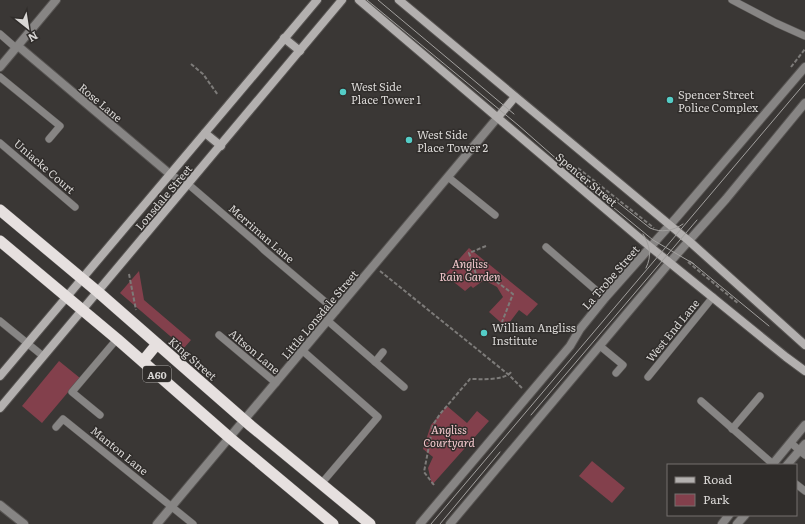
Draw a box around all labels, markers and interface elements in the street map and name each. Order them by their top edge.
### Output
north arrow [8,8,48,48]
text: N [26,28,41,47]
place label: West Side Place Tower 1 [351,78,421,107]
street label: Rose Lane [76,79,126,125]
place label: Spencer Street Police Complex [678,86,759,115]
marker: West Side Place Tower 1 [338,87,348,97]
marker: Spencer Street Police Complex [665,95,675,105]
place label: West Side Place Tower 2 [417,126,488,155]
street label: Uniacke Court [11,135,79,197]
marker: West Side Place Tower 2 [404,135,414,145]
street label: Spencer Street [553,148,622,210]
street label: Lonsdale Street [131,160,196,233]
street label: Merriman Lane [226,200,298,266]
street label: La Trobe Street [578,241,643,313]
park label: Angliss Rain Garden [439,255,501,284]
street label: Little Lonsdale Street [277,266,361,362]
street label: West End Lane [642,295,703,365]
place label: William Angliss Institute [492,319,576,348]
street label: Altson Lane [226,325,284,377]
marker: William Angliss Institute [479,328,489,338]
street label: King Street [165,333,221,384]
road number: A60 [143,366,171,382]
park label: Angliss Courtyard [423,421,475,450]
street label: Manton Lane [88,422,152,478]
legend [667,464,797,516]
text: Road [703,470,733,488]
text: Park [703,490,730,508]

